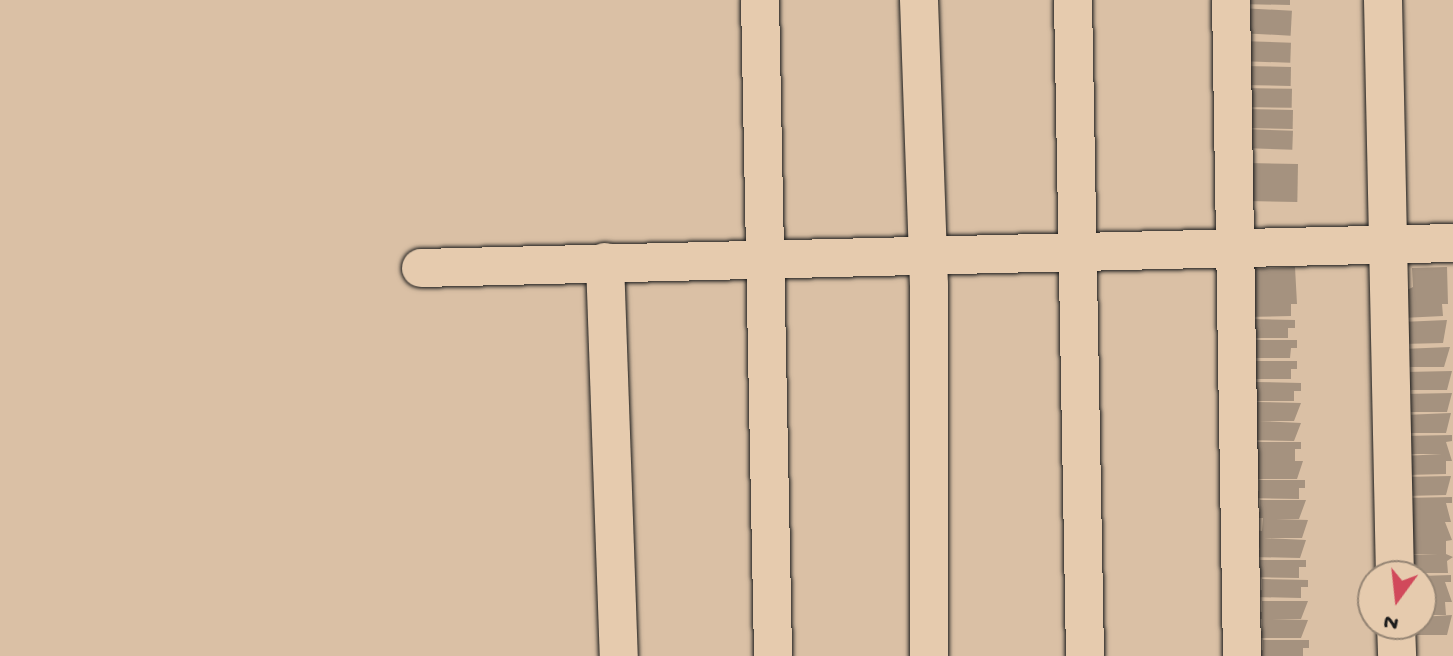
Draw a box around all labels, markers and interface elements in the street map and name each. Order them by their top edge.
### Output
north arrow [1357,560,1437,640]
text: N [1381,607,1402,636]

